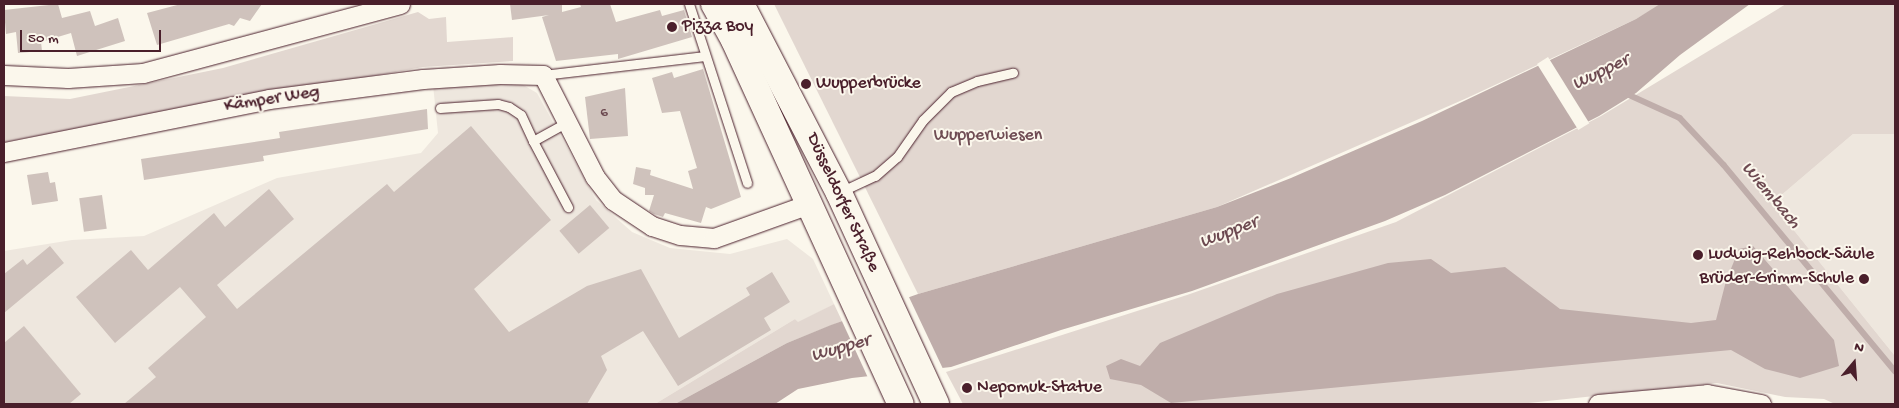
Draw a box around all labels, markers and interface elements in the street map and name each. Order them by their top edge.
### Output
place label: Pizza Boy [682,16,753,38]
scale bar [22,20,164,52]
marker: Pizza Boy [666,21,678,33]
text: 50 m [28,30,59,48]
water label: Wupper [1569,50,1633,96]
place label: Wupperbrücke [816,73,921,95]
marker: Wupperbrücke [800,78,812,90]
street label: Kämper Weg [223,82,321,118]
house number: 6 [600,105,608,123]
park label: Wupperwiesen [934,125,1042,147]
street label: Düsseldorfer Straße [800,130,884,276]
water label: Wiembach [1735,158,1805,234]
water label: Wupper [1197,212,1261,254]
place label: Ludwig-Rehbock-Säule [1708,244,1874,266]
marker: Ludwig-Rehbock-Säule [1692,249,1704,261]
place label: Brüder-Grimm-Schule [1699,268,1854,290]
marker: Brüder-Grimm-Schule [1858,273,1870,285]
water label: Wupper [809,330,873,368]
north arrow [1829,338,1879,388]
text: N [1852,339,1866,358]
place label: Nepomuk-Statue [977,377,1102,399]
marker: Nepomuk-Statue [961,382,973,394]

